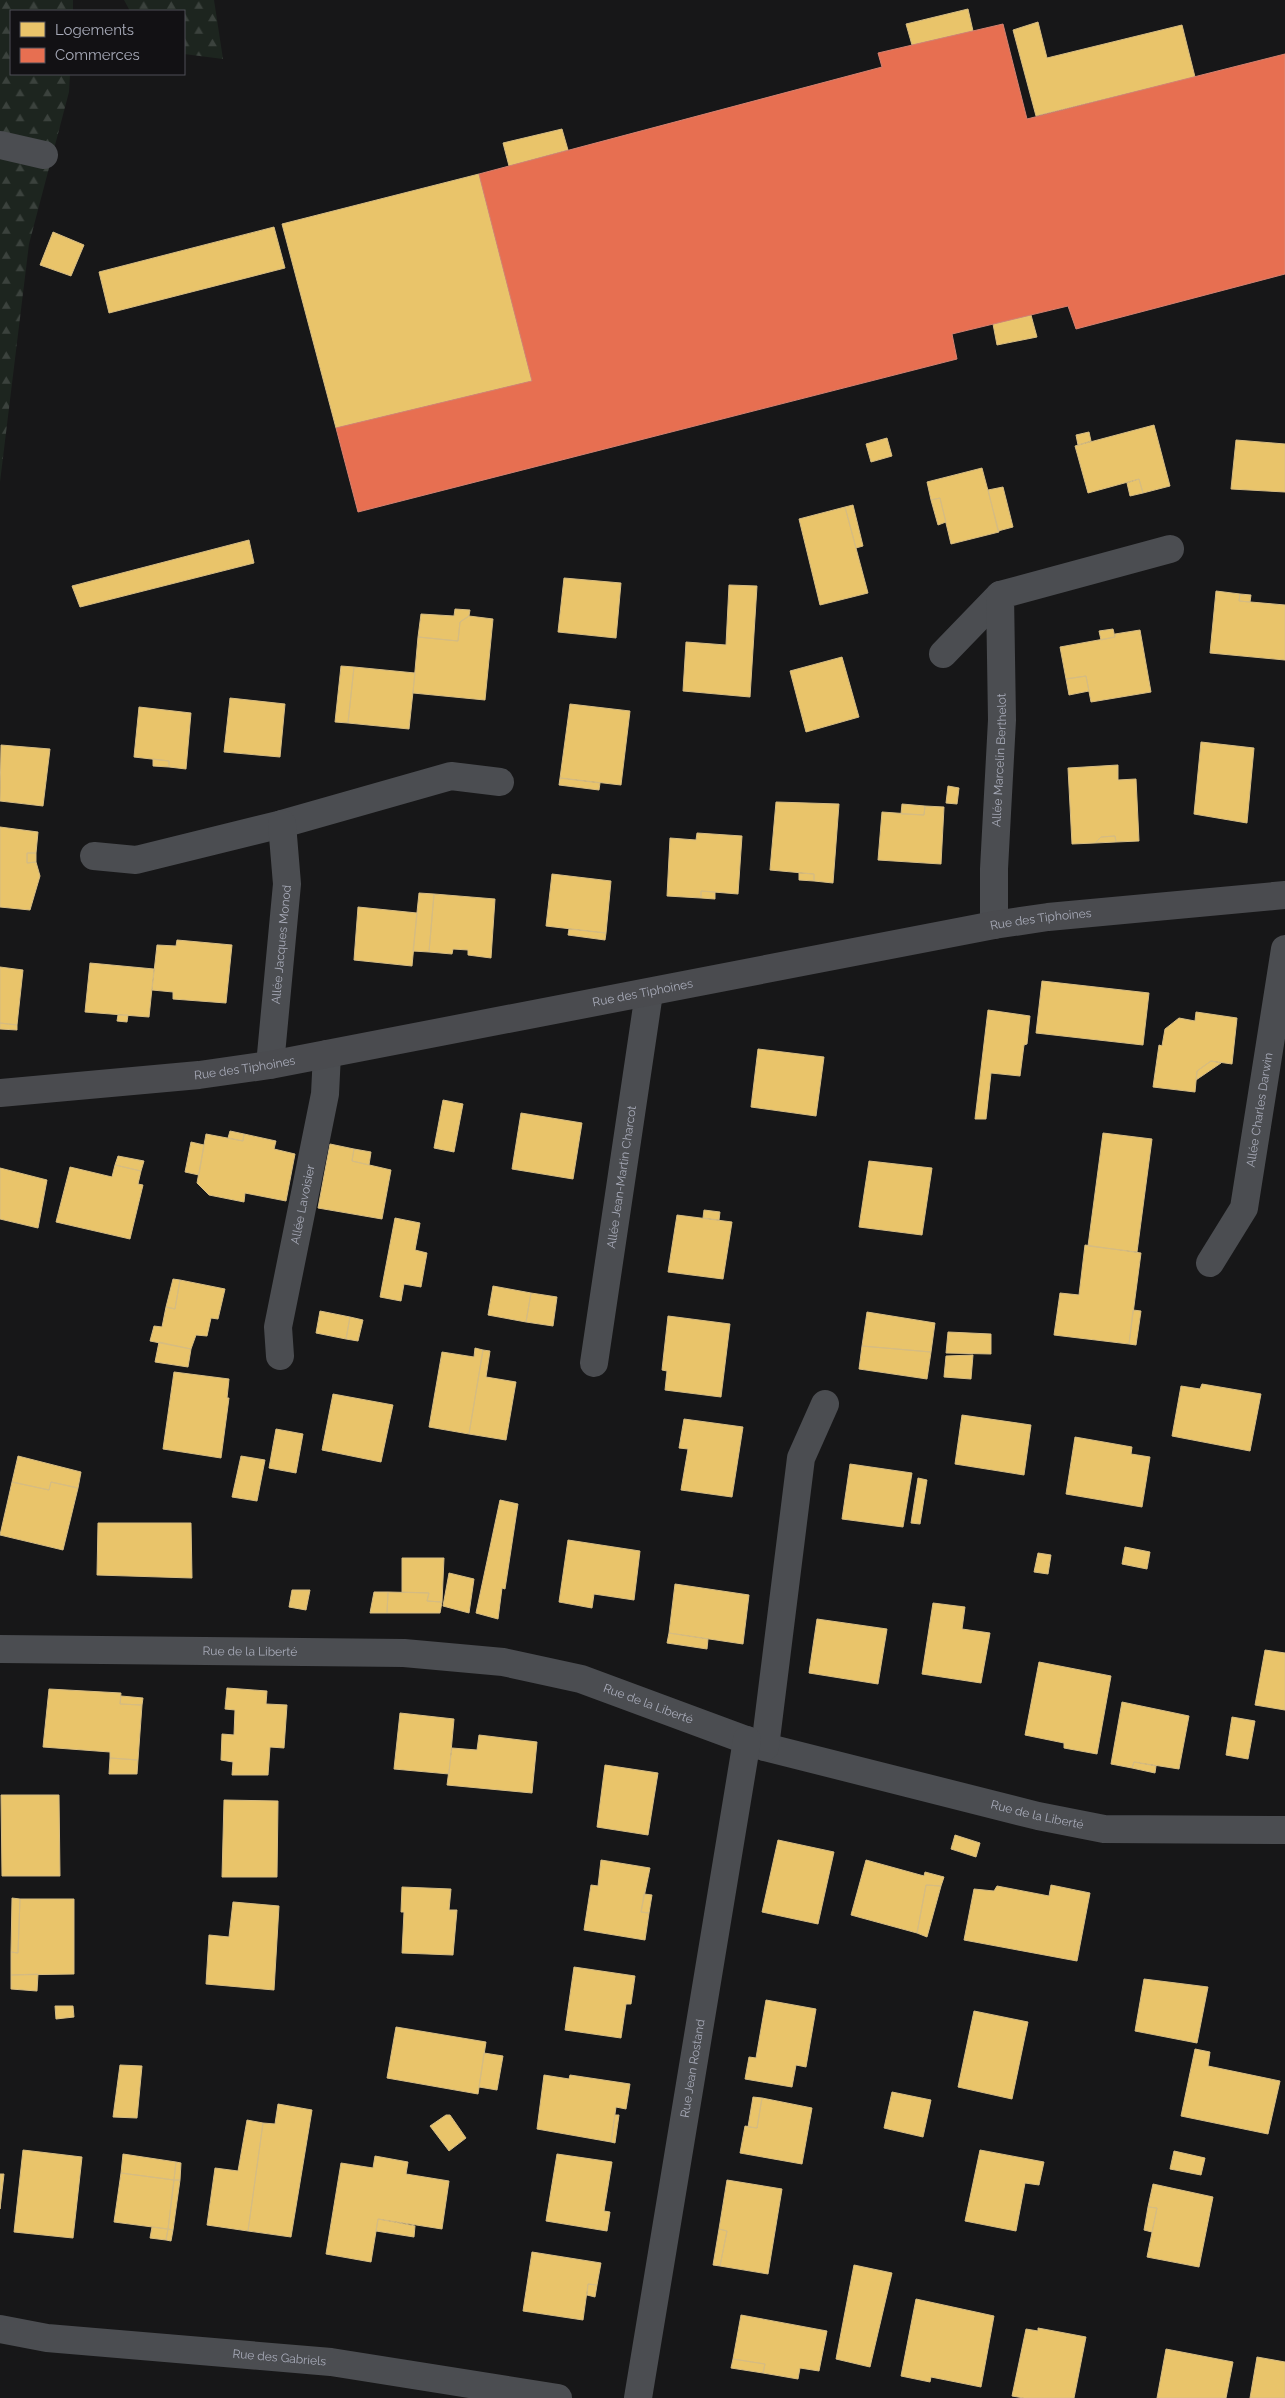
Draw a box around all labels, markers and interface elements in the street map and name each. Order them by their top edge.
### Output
legend [10,10,185,75]
text: Logements [55,21,134,39]
text: Commerces [55,46,140,64]
street label: Allée Marcelin Berthelot [989,693,1009,827]
street label: Allée Jacques Monod [269,884,294,1005]
street label: Rue des Tiphoines [989,906,1092,933]
street label: Rue des Tiphoines [591,976,694,1010]
street label: Allée Charles Darwin [1244,1052,1275,1168]
street label: Rue des Tiphoines [194,1053,297,1082]
street label: Allée Jean-Martin Charcot [604,1105,639,1249]
street label: Allée Lavoisier [288,1163,318,1246]
street label: Rue de la Liberté [203,1644,297,1659]
street label: Rue de la Liberté [601,1681,695,1727]
street label: Rue de la Liberté [989,1797,1085,1832]
street label: Rue Jean Rostand [678,2018,708,2119]
street label: Rue des Gabriels [232,2347,327,2369]

